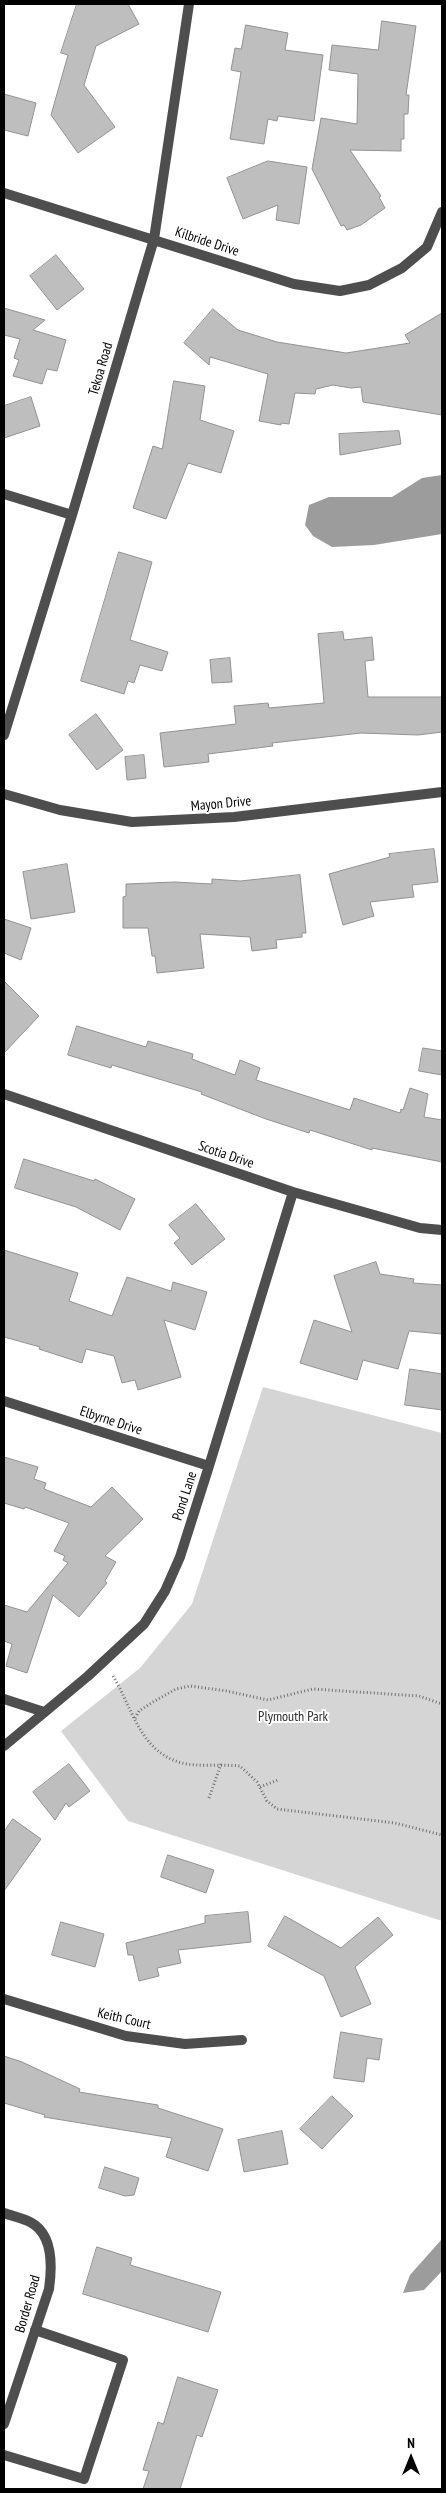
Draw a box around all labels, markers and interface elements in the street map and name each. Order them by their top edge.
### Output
street label: Kilbride Drive [173,224,241,260]
street label: Tekoa Road [85,341,117,397]
street label: Mayon Drive [190,793,252,815]
street label: Scotia Drive [196,1138,256,1172]
street label: Elbyrne Drive [78,1403,144,1439]
street label: Pond Lane [169,1469,201,1523]
park label: Plymouth Park [258,1709,328,1725]
street label: Keith Court [96,2005,152,2033]
street label: Border Road [12,2273,44,2335]
north arrow [386,2433,436,2483]
text: N [407,2434,415,2452]

